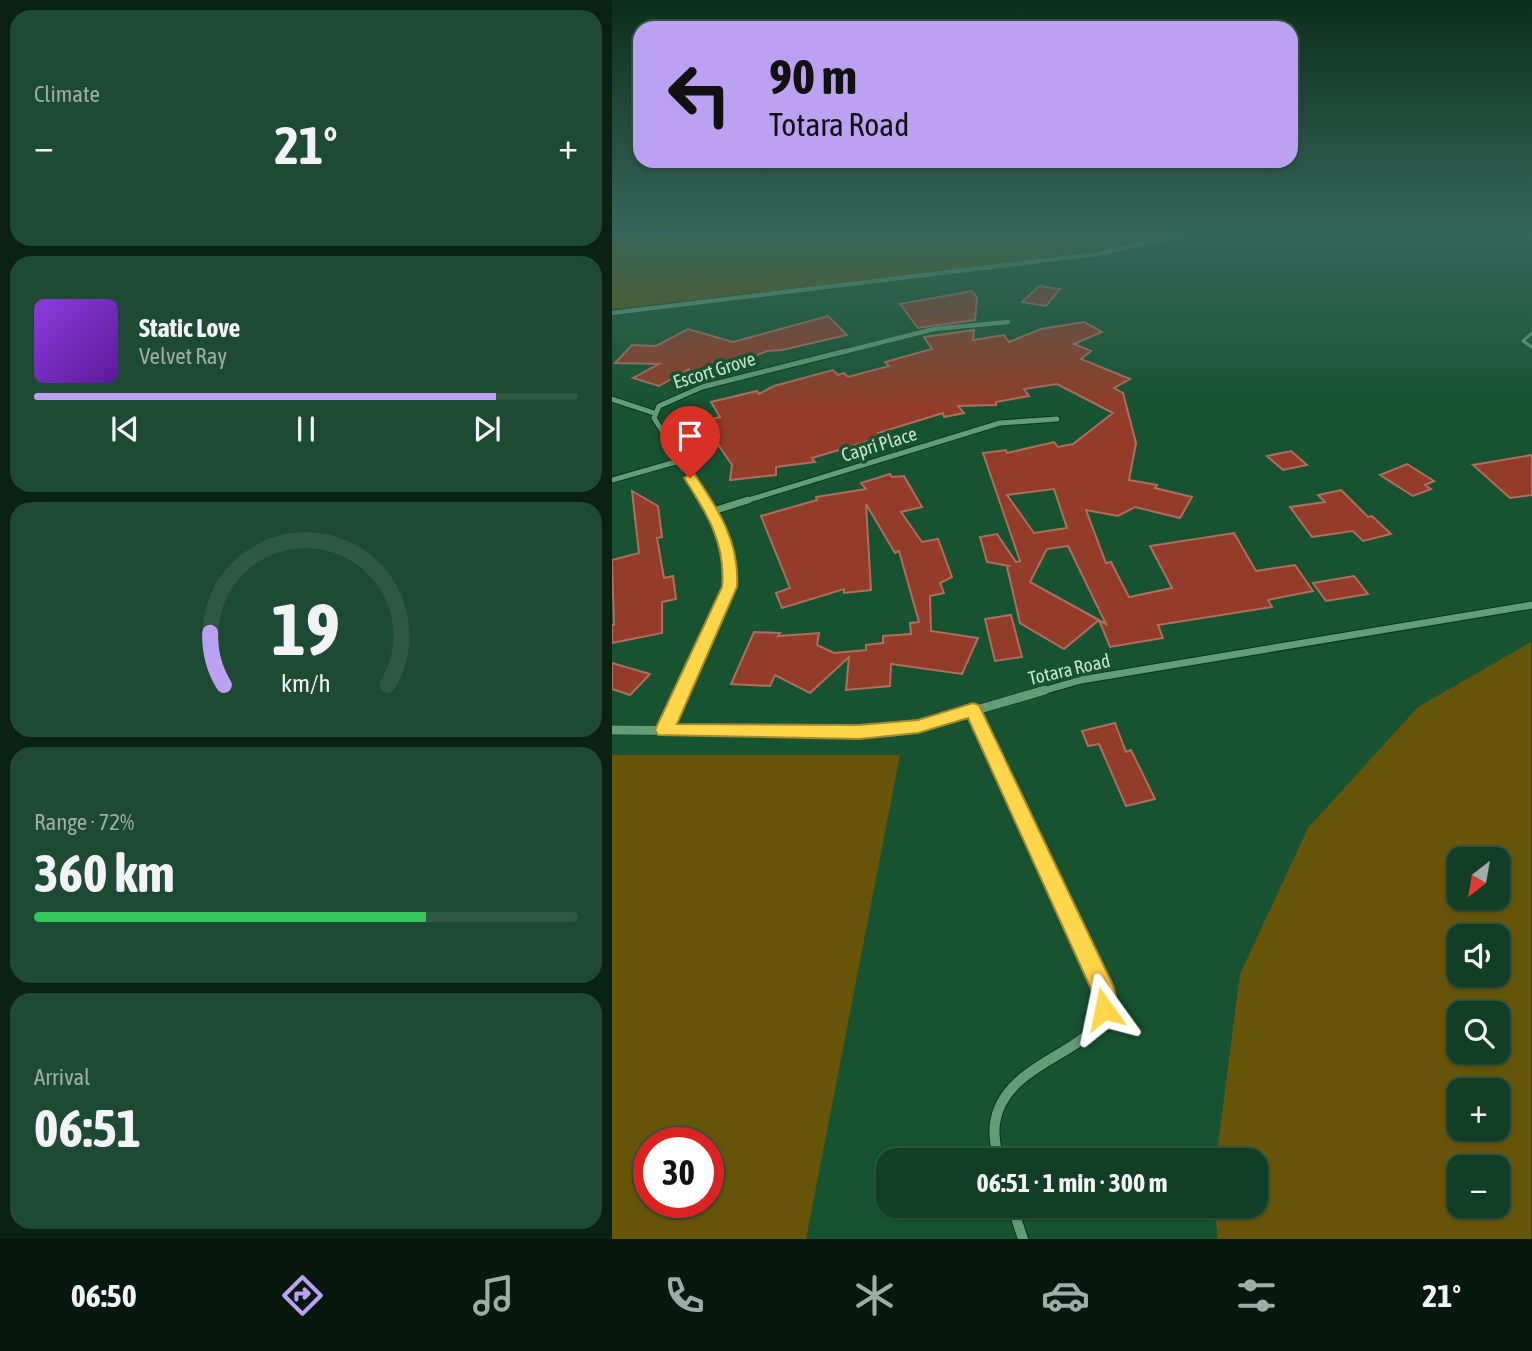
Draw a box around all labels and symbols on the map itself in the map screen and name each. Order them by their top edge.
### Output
street label: Escort Grove [670,347,758,393]
pin [660,406,720,478]
street label: Capri Place [839,422,919,466]
street label: Totara Road [1026,649,1112,689]
north arrow [1447,847,1510,910]
position arrow [1067,972,1141,1046]
speed limit sign: 30 [633,1127,724,1218]

